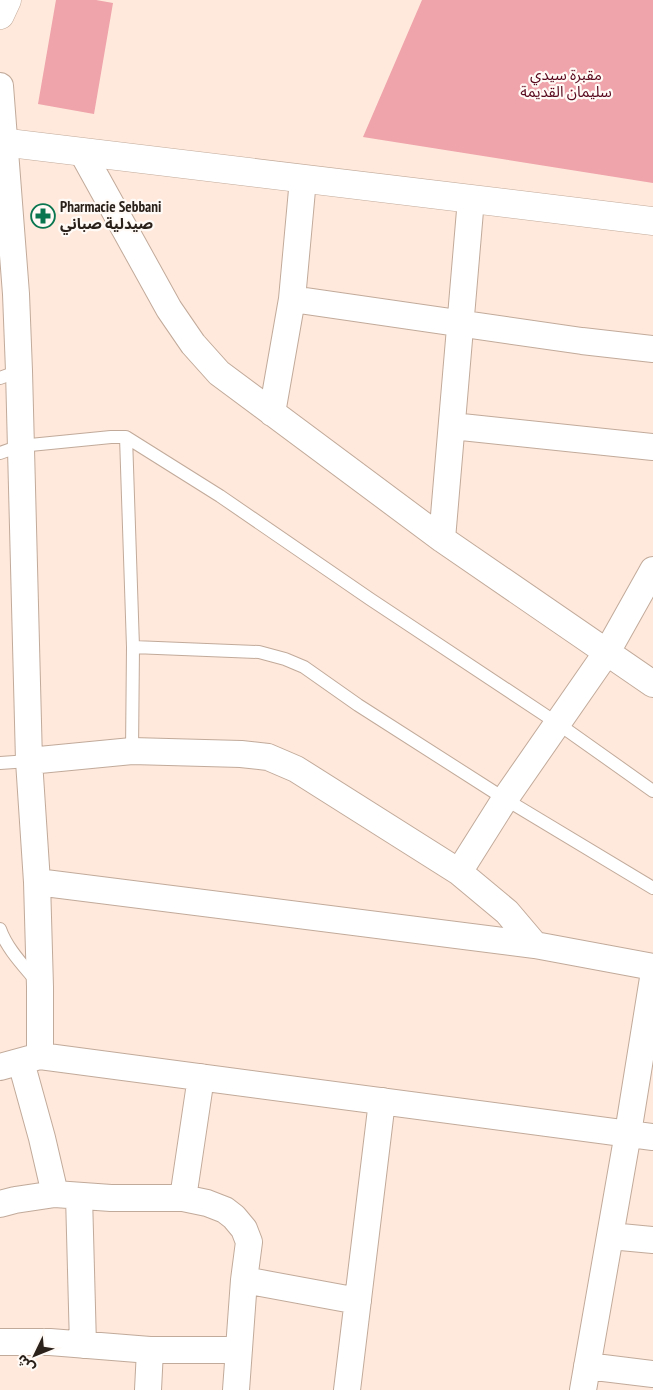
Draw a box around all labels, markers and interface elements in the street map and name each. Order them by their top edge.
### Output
park label: مقبرة سيدي سليمان القديمة [520,65,612,101]
place label: Pharmacie Sebbani صيدلية صباني [60,197,161,235]
pharmacy icon: Pharmacie Sebbani صيدلية صباني [30,203,56,229]
north arrow [10,1330,60,1380]
text: ش [12,1351,39,1377]

